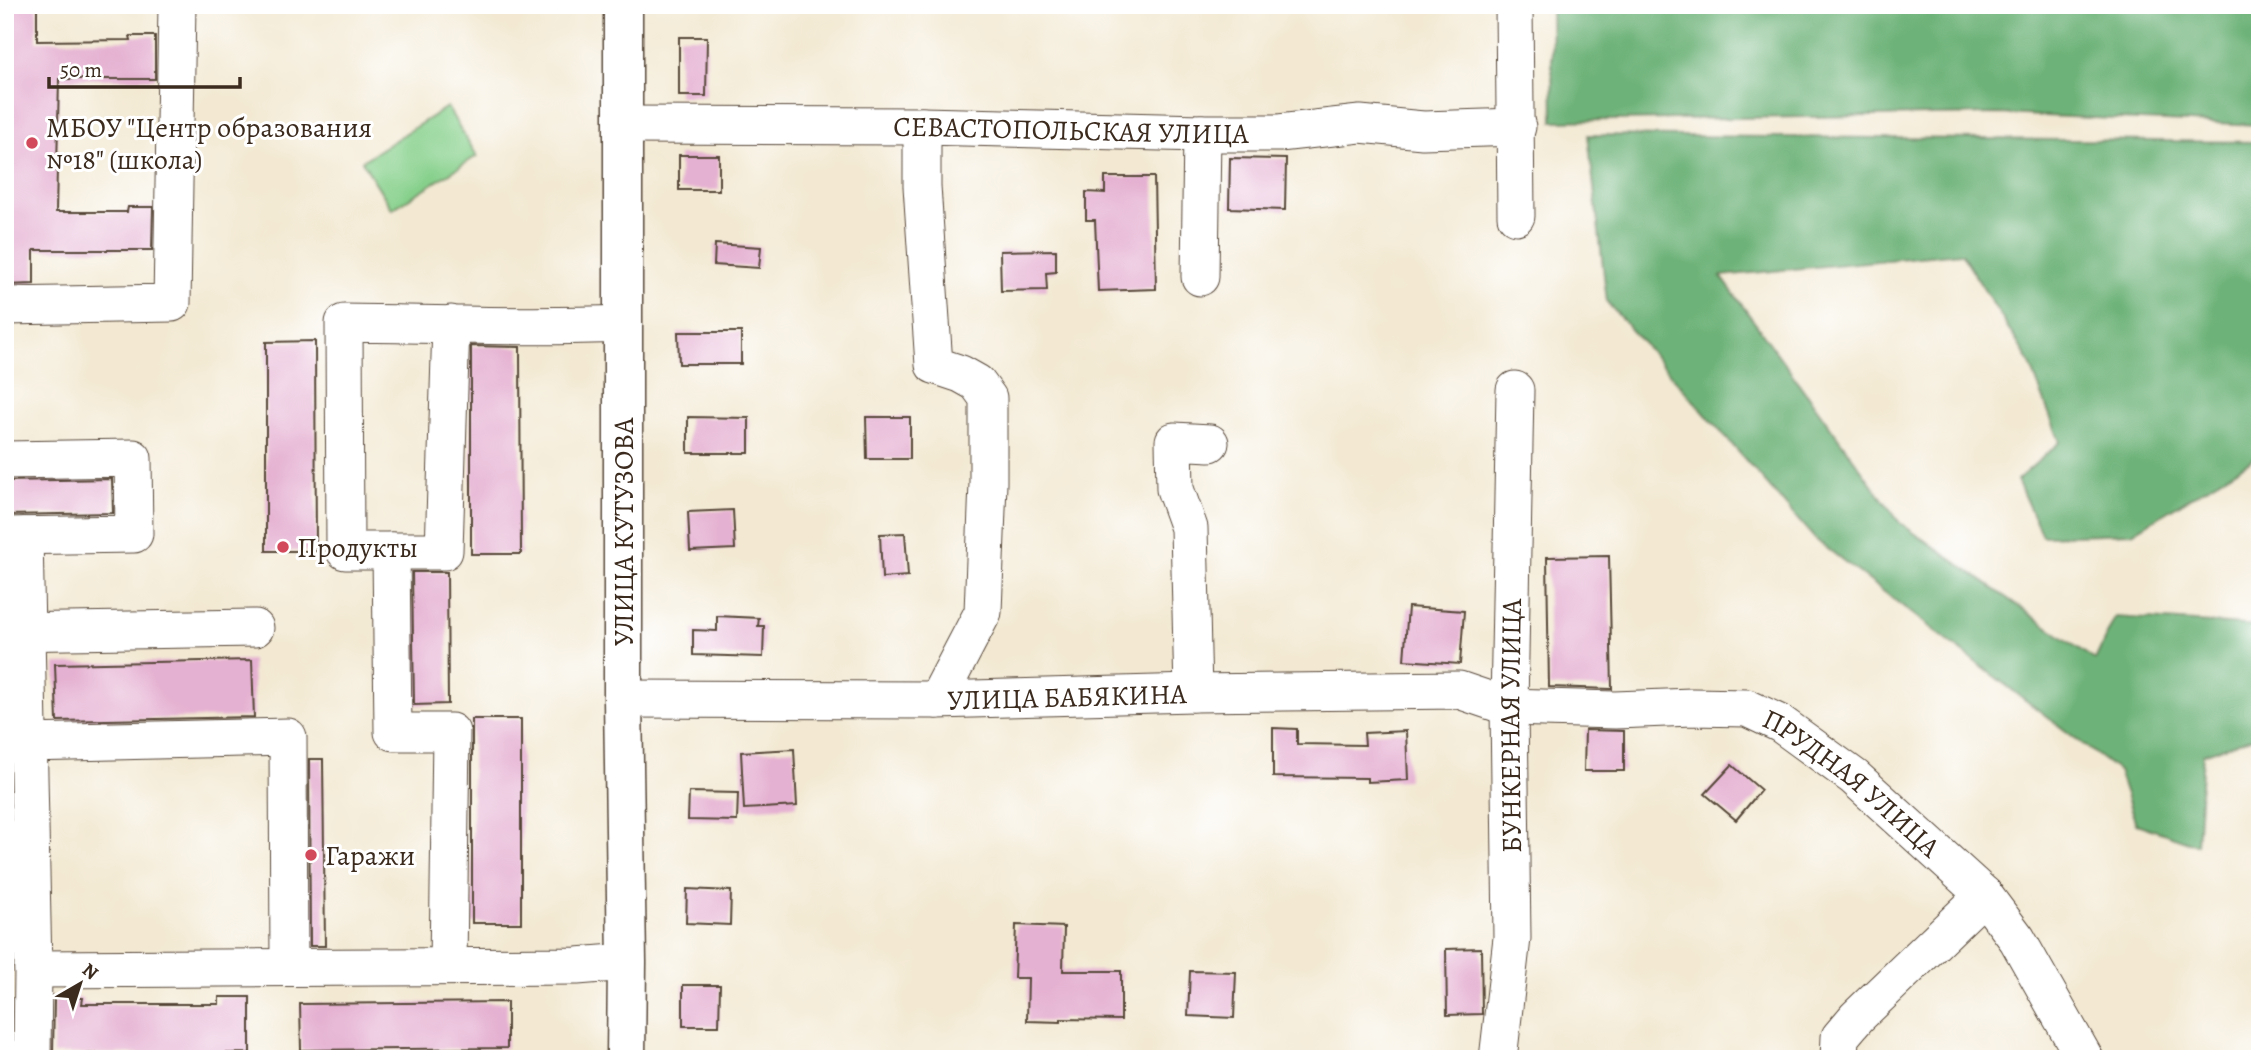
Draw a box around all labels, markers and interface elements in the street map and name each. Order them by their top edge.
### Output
scale bar [49,46,240,90]
text: 50 m [60,56,102,84]
street label: СЕВАСТОПОЛЬСКАЯ УЛИЦА [893,108,1249,153]
place label: МБОУ "Центр образования №18" (школа) [46,109,372,179]
marker: МБОУ "Центр образования №18" (школа) [24,135,40,151]
street label: УЛИЦА КУТУЗОВА [605,417,643,646]
place label: Продукты [297,529,418,567]
marker: Продукты [275,539,291,555]
street label: БУНКЕРНАЯ УЛИЦА [1491,598,1531,853]
street label: УЛИЦА БАБЯКИНА [947,675,1188,720]
street label: ПРУДНАЯ УЛИЦА [1756,700,1948,867]
place label: Гаражи [325,837,415,875]
marker: Гаражи [303,847,319,863]
north arrow [46,948,116,1018]
text: N [77,957,104,986]

